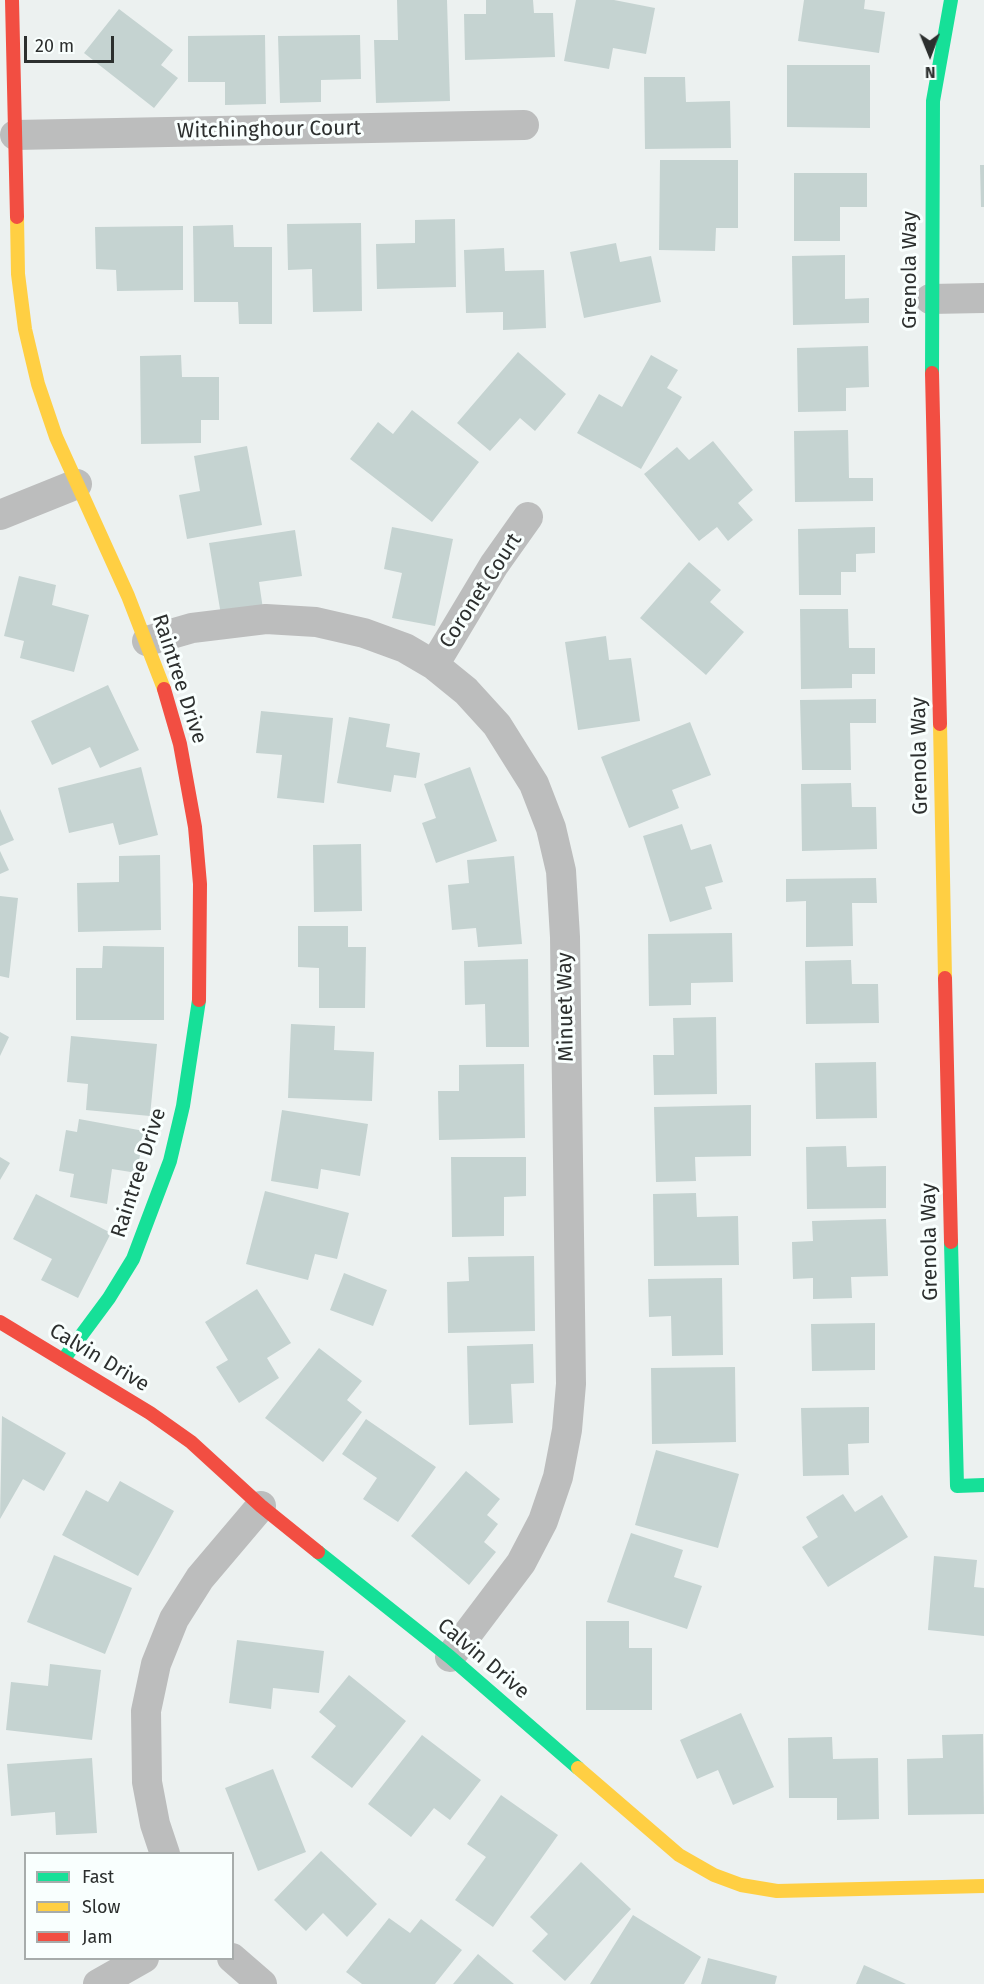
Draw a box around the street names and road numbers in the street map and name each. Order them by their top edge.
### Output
street label: Witchinghour Court [177,116,361,144]
street label: Grenola Way [897,211,923,329]
street label: Coronet Court [435,529,527,653]
street label: Raintree Drive [146,611,212,747]
street label: Grenola Way [906,697,934,815]
street label: Minuet Way [552,952,580,1062]
street label: Raintree Drive [106,1105,172,1241]
street label: Grenola Way [916,1183,944,1301]
street label: Calvin Drive [44,1318,154,1398]
street label: Calvin Drive [432,1613,534,1705]

